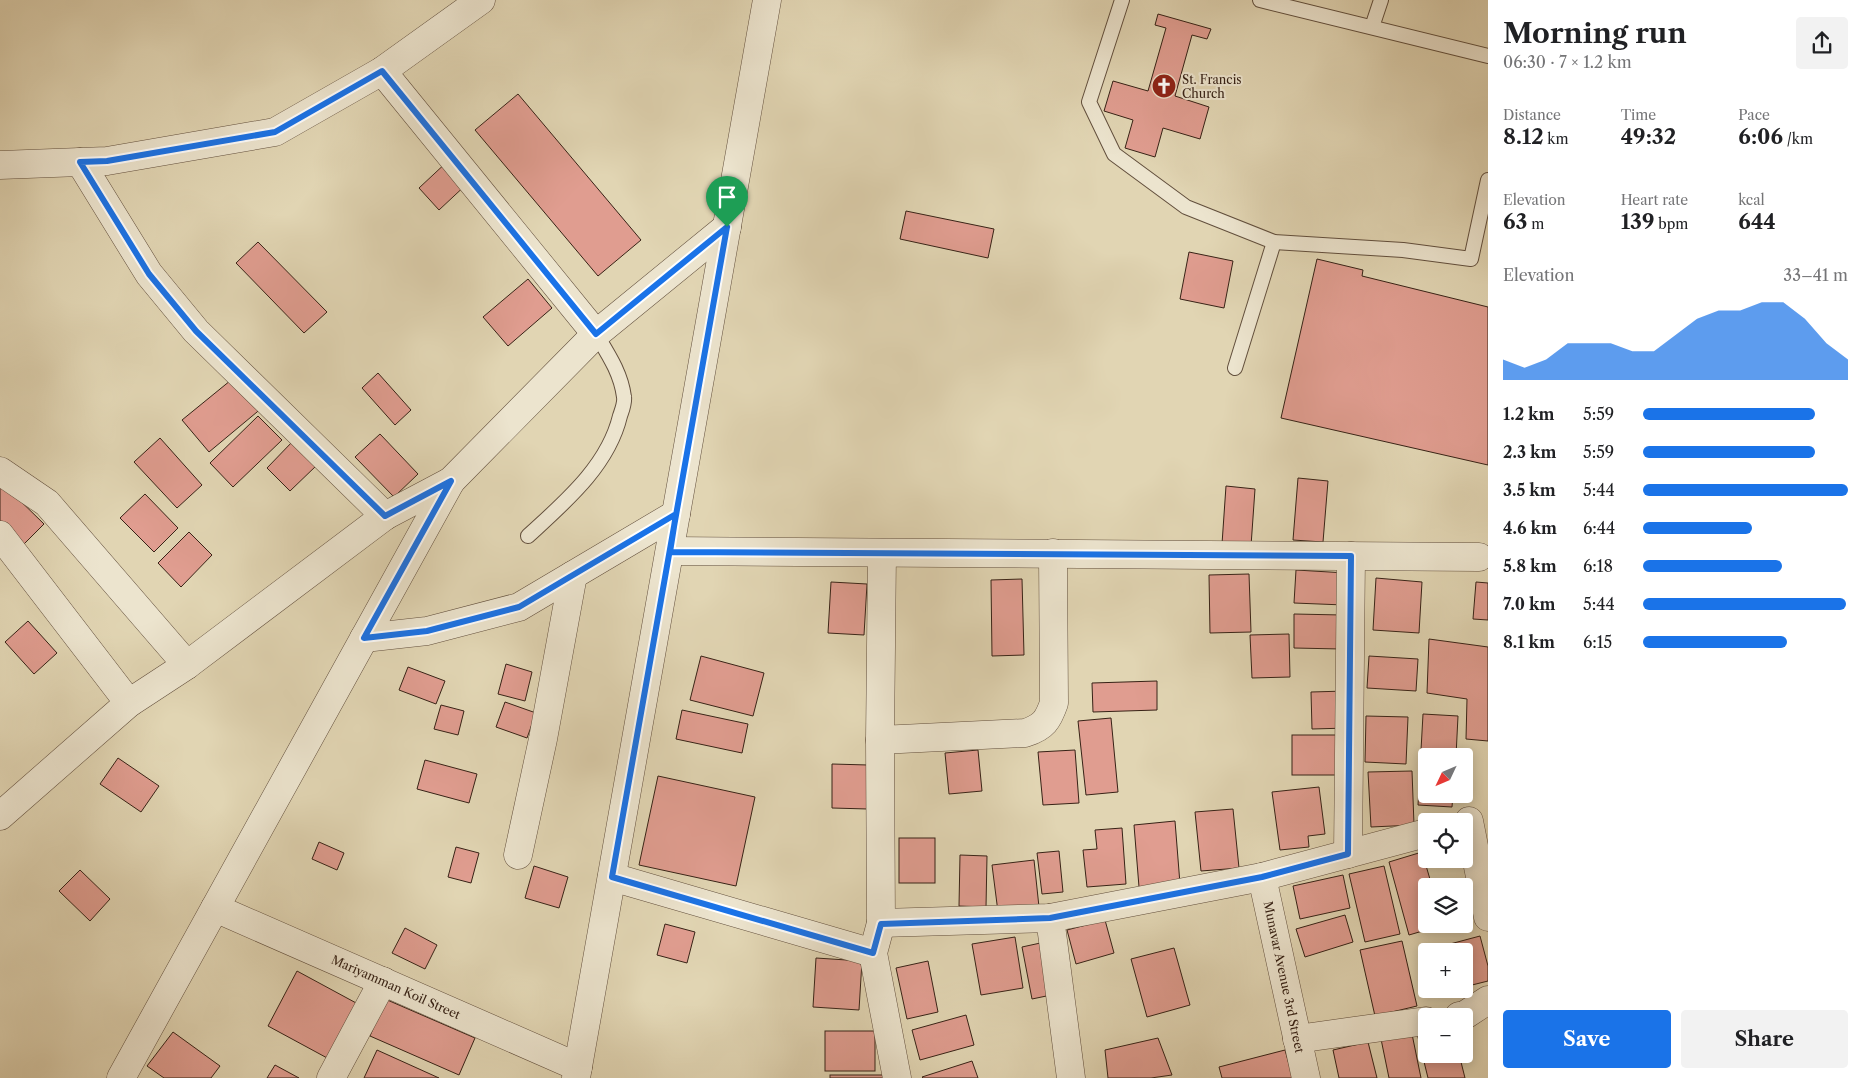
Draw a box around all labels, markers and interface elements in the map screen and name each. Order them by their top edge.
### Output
text: Morning run [1503,16,1687,50]
button: share [1796,17,1848,69]
text: 06:30 · 7 × 1.2 km [1503,52,1632,72]
place label: St. Francis Church [1182,72,1242,101]
church icon: St. Francis Church [1151,73,1177,99]
text: Distance [1503,106,1561,124]
text: Time [1621,106,1656,124]
text: Pace [1738,106,1770,124]
text: 8.12 [1503,124,1544,149]
text: 49:32 [1621,124,1676,149]
text: 6:06 [1738,124,1783,149]
text: km [1544,130,1568,148]
text: /km [1783,130,1813,148]
pin [706,176,748,227]
icon: arrive [713,183,741,211]
text: Elevation [1503,191,1566,209]
text: Heart rate [1621,191,1688,209]
text: kcal [1738,191,1765,209]
text: 63 [1503,209,1527,234]
text: 139 [1621,209,1655,234]
text: 644 [1738,209,1776,234]
text: m [1527,215,1544,233]
text: bpm [1655,215,1688,233]
text: Elevation [1503,265,1574,285]
text: 33–41 m [1783,265,1848,285]
text: 1.2 km [1503,404,1555,424]
text: 5:59 [1583,404,1614,424]
text: 2.3 km [1503,442,1556,462]
text: 5:59 [1583,442,1614,462]
text: 3.5 km [1503,480,1556,500]
text: 5:44 [1583,480,1615,500]
text: 4.6 km [1503,518,1557,538]
text: 6:44 [1583,518,1615,538]
text: 5.8 km [1503,556,1557,576]
text: 6:18 [1583,556,1613,576]
text: 7.0 km [1503,594,1555,614]
text: 5:44 [1583,594,1615,614]
text: 8.1 km [1503,632,1555,652]
text: 6:15 [1583,632,1612,652]
north arrow [1418,748,1472,802]
map controls [1418,748,1473,1063]
button: locate [1418,813,1473,868]
button: layers [1418,878,1473,933]
street label: Munavar Avenue 3rd Street [1261,900,1308,1055]
button: + [1418,943,1473,998]
street label: Mariyamman Koil Street [329,952,464,1023]
button: − [1418,1008,1473,1063]
button: Save [1503,1010,1671,1068]
button: Share [1681,1010,1848,1068]

